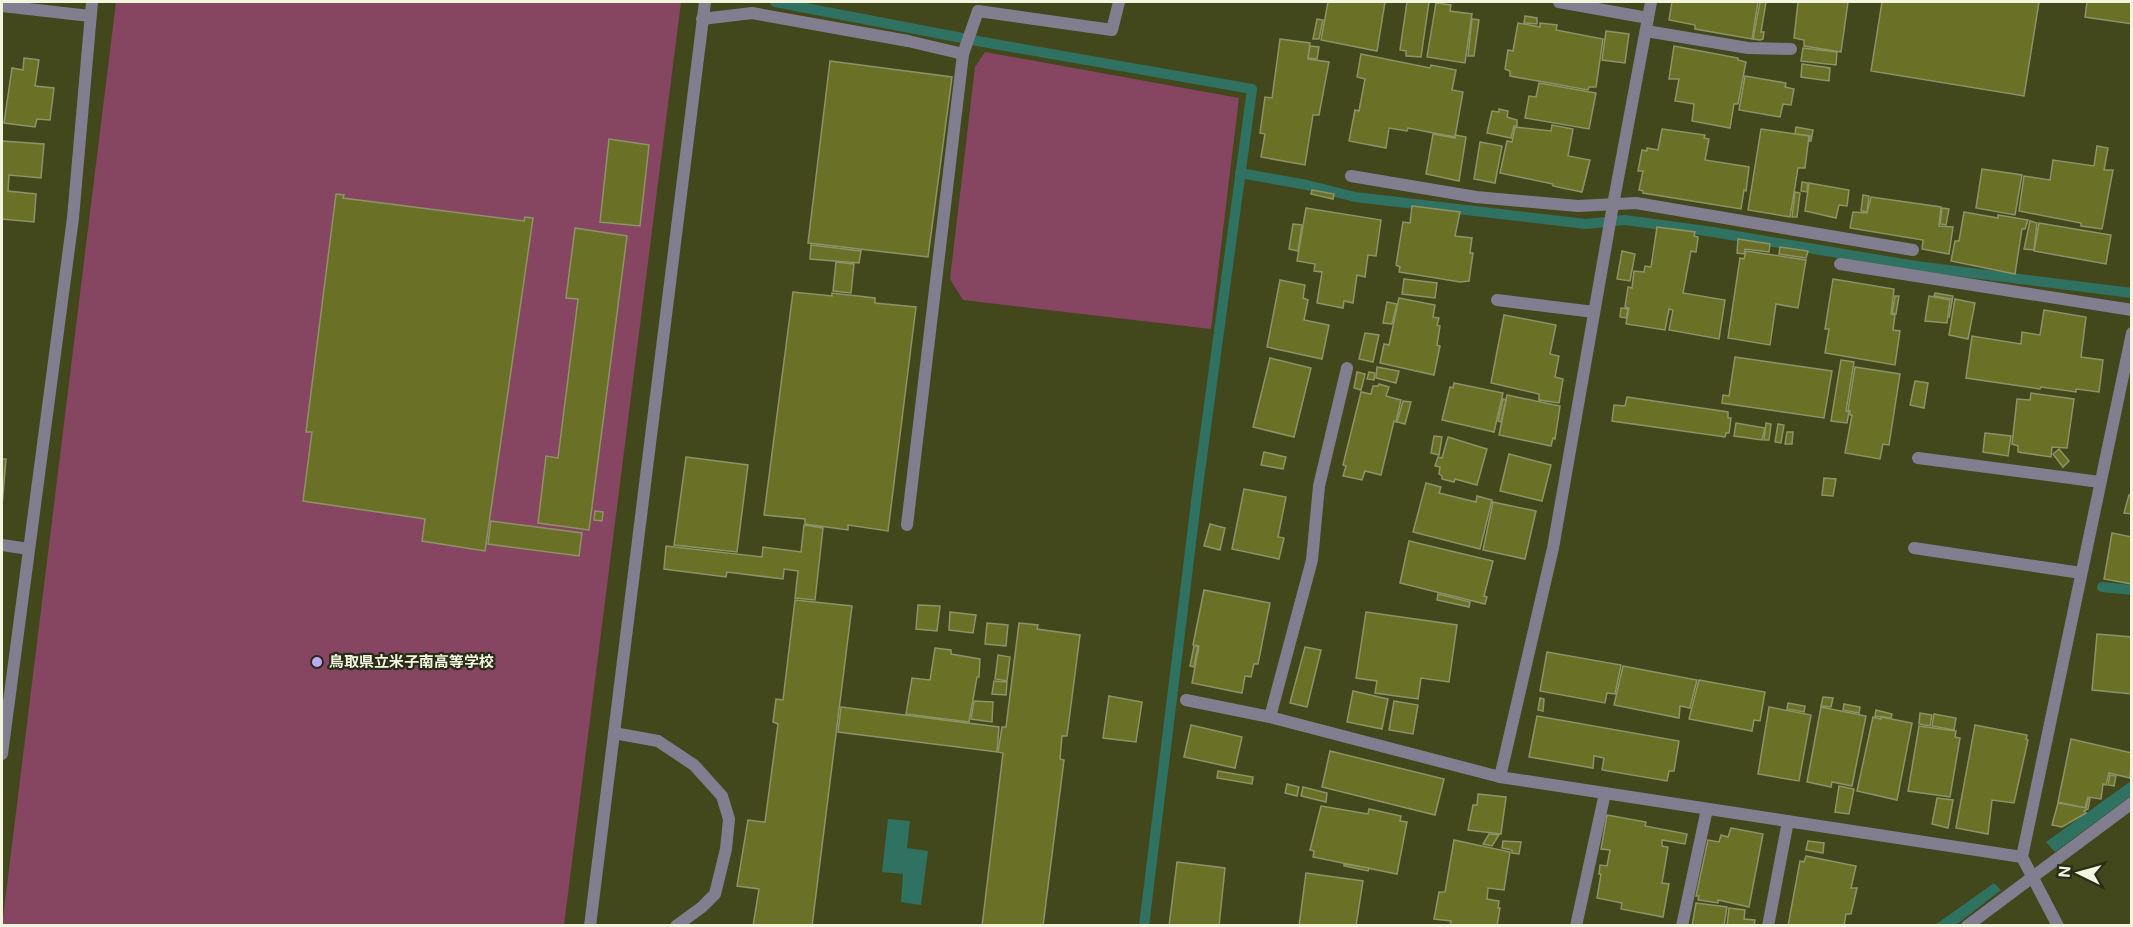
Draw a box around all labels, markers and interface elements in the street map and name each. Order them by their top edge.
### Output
place label: 鳥取県立米子南高等学校 [329,652,494,672]
marker: 鳥取県立米子南高等学校 [310,655,324,669]
north arrow [2049,843,2109,903]
text: N [2054,865,2076,878]

